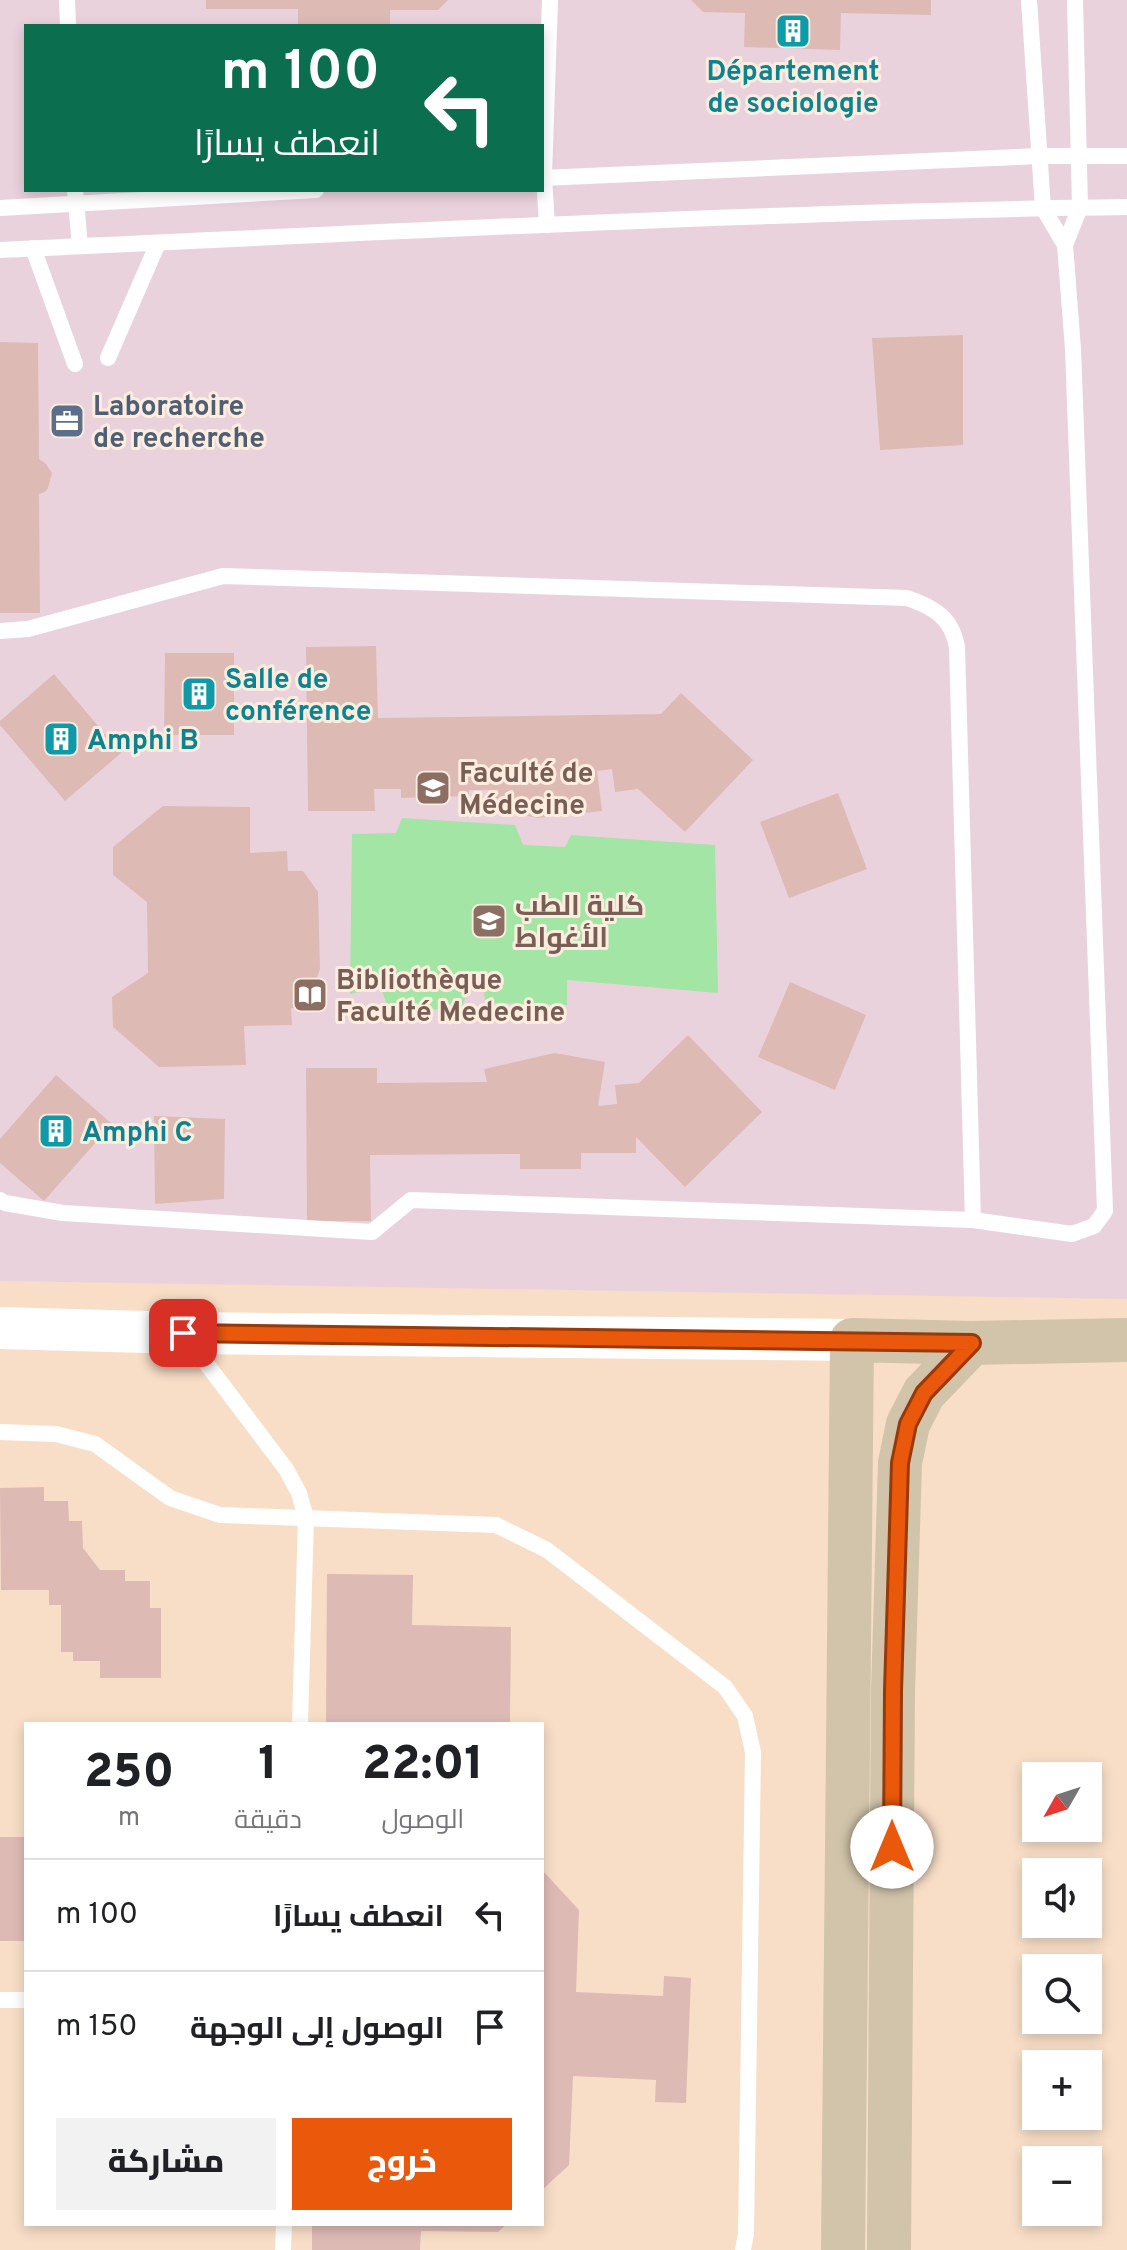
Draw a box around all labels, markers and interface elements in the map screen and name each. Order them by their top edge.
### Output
building icon: Département de sociologie [774,12,812,50]
text: 100 m [221,39,380,109]
place label: Département de sociologie [707,55,879,123]
icon: left [408,56,512,160]
text: انعطف يسارًا [194,123,380,169]
place label: Laboratoire de recherche [93,390,265,458]
office icon: Laboratoire de recherche [48,402,86,440]
place label: Salle de conférence [225,663,371,731]
building icon: Salle de conférence [180,675,218,713]
building icon: Amphi B [42,720,80,758]
place label: Amphi B [87,724,199,760]
place label: Faculté de Médecine [459,757,593,825]
school or university icon: Faculté de Médecine [414,769,452,807]
place label: كلية الطب الأغواط [515,890,644,958]
school or university icon: كلية الطب الأغواط [470,902,508,940]
place label: Bibliothèque Faculté Medecine [336,964,565,1032]
library icon: Bibliothèque Faculté Medecine [291,976,329,1014]
building icon: Amphi C [37,1112,75,1150]
place label: Amphi C [82,1116,192,1152]
pin [149,1299,217,1367]
icon: arrive [161,1311,205,1355]
text: 1 [258,1736,278,1796]
text: 22:01 [362,1736,484,1796]
text: 250 [84,1744,174,1804]
north arrow [1022,1762,1102,1842]
map controls [1022,1762,1102,2226]
text: m [118,1802,140,1835]
text: دقيقة [234,1805,302,1838]
text: الوصول [382,1805,464,1838]
position arrow [850,1805,934,1889]
button: sound [1022,1858,1102,1938]
icon: left [468,1893,512,1937]
text: 100 m [56,1897,138,1934]
text: انعطف يسارًا [273,1900,444,1937]
button: search [1022,1954,1102,2034]
icon: arrive [468,2005,512,2049]
text: 150 m [56,2009,138,2046]
text: الوصول إلى الوجهة [190,2012,444,2049]
button: + [1022,2050,1102,2130]
button: مشاركة [56,2118,276,2210]
button: خروج [292,2118,512,2210]
button: − [1022,2146,1102,2226]

